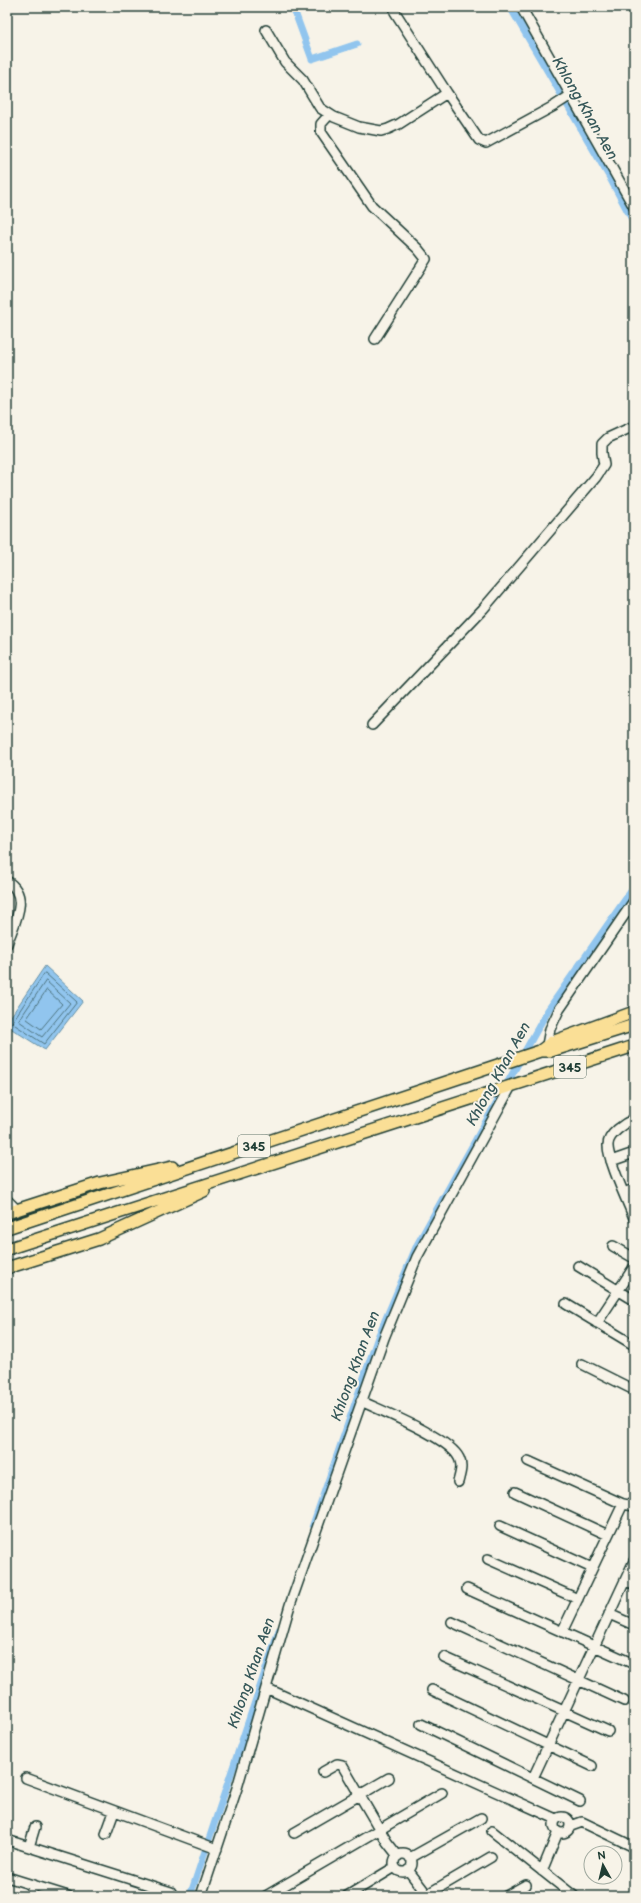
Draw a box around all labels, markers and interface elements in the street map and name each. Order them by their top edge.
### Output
water label: Khlong Khan Aen [547,53,622,163]
water label: Khlong Khan Aen [462,1019,535,1130]
road number: 345 [554,1056,586,1078]
road number: 345 [238,1135,270,1157]
water label: Khlong Khan Aen [327,1308,384,1424]
water label: Khlong Khan Aen [224,1615,279,1731]
north arrow [583,1845,623,1885]
text: N [597,1849,607,1863]

